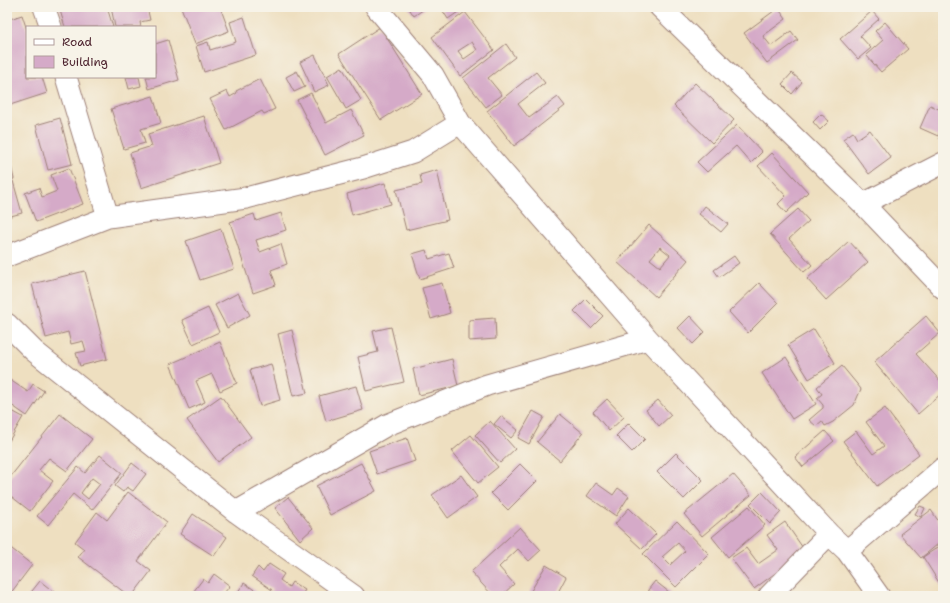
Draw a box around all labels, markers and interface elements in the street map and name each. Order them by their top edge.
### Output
legend [26,26,156,78]
text: Road [62,34,93,50]
text: Building [62,54,108,70]

